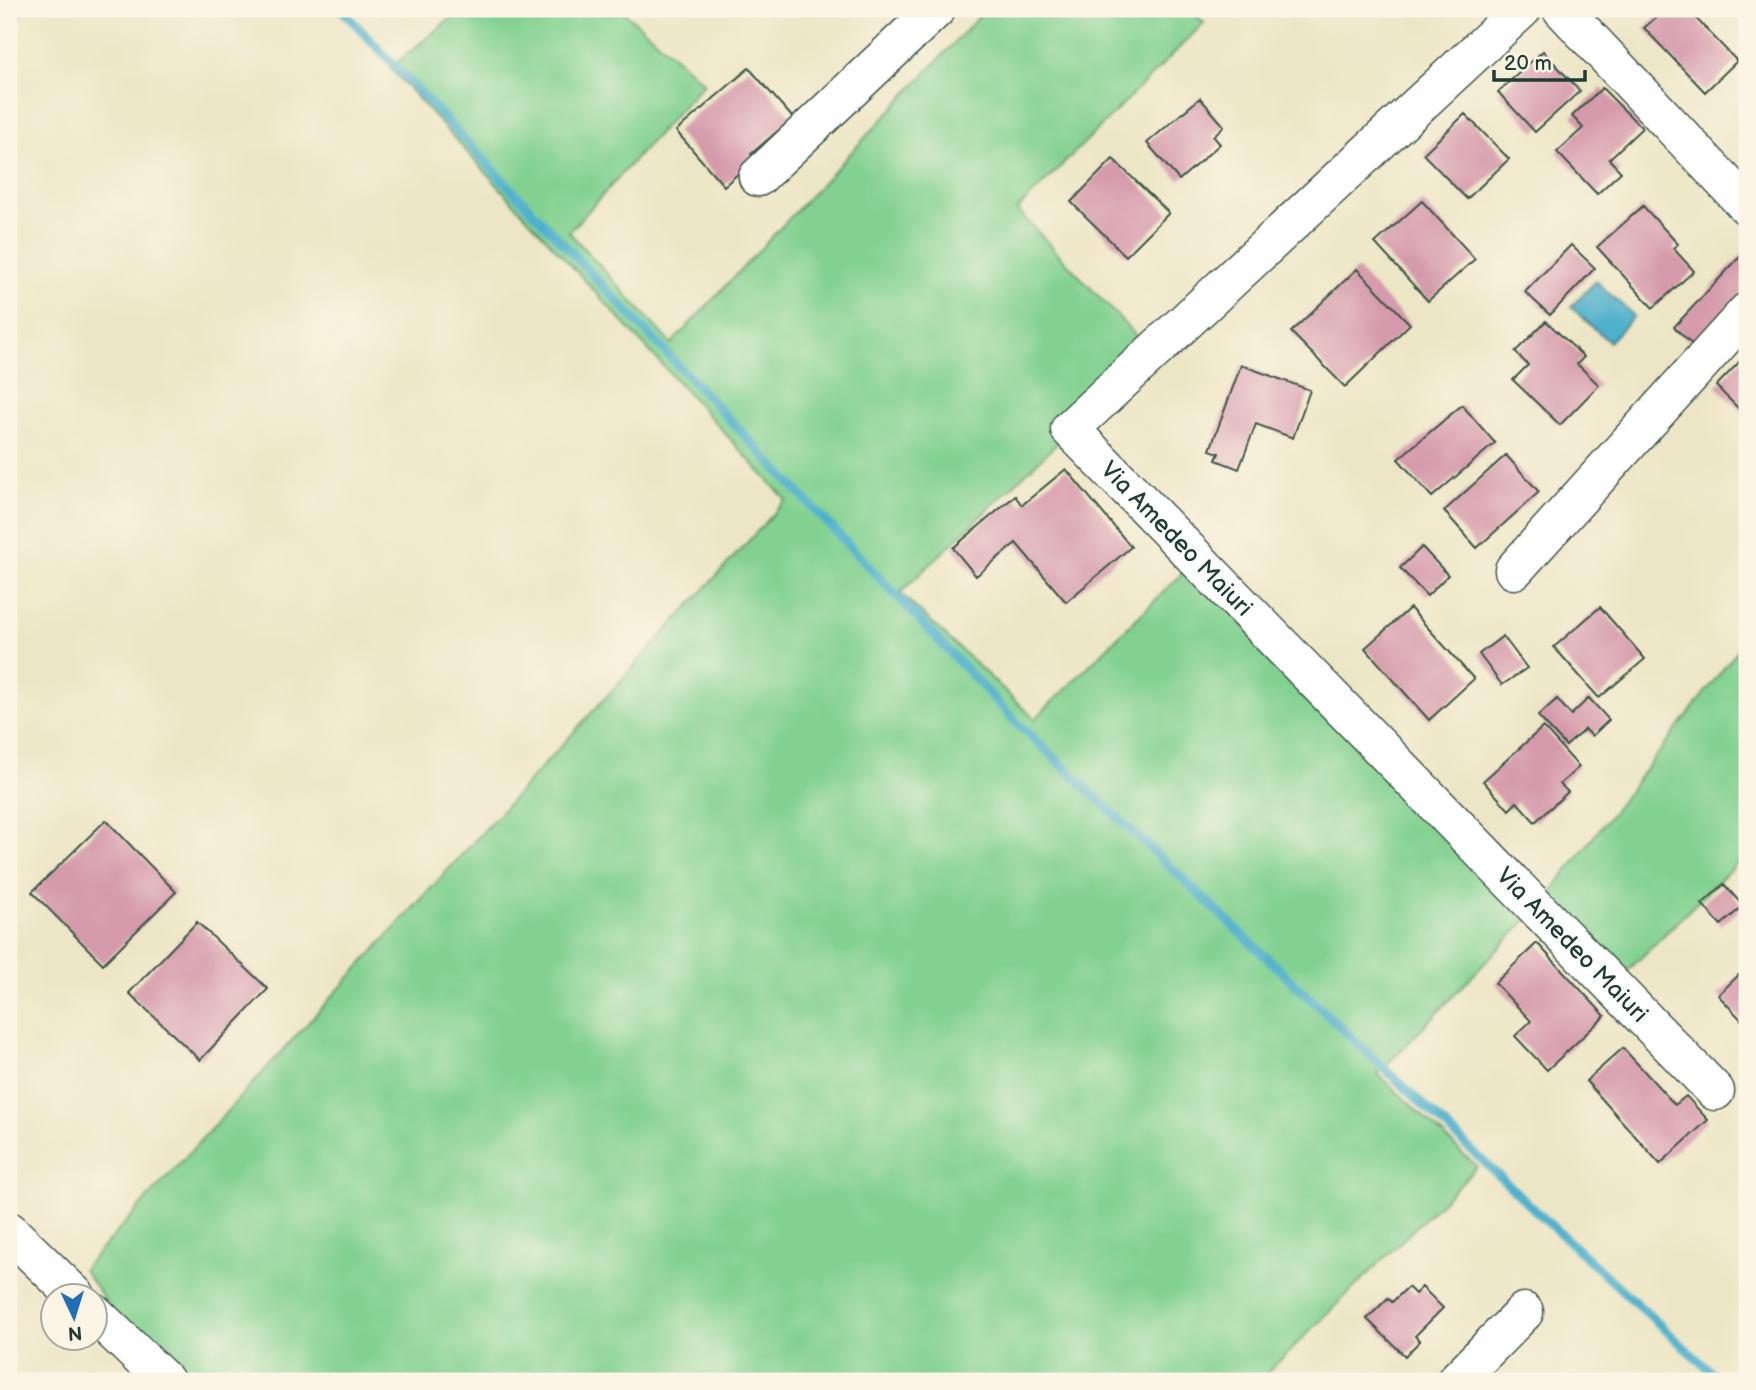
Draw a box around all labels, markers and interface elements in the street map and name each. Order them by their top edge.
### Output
scale bar [1494,38,1584,82]
text: 20 m [1504,51,1552,76]
street label: Via Amedeo Maiuri [1095,455,1259,622]
street label: Via Amedeo Maiuri [1491,861,1654,1028]
north arrow [38,1282,108,1352]
text: N [67,1320,83,1344]

